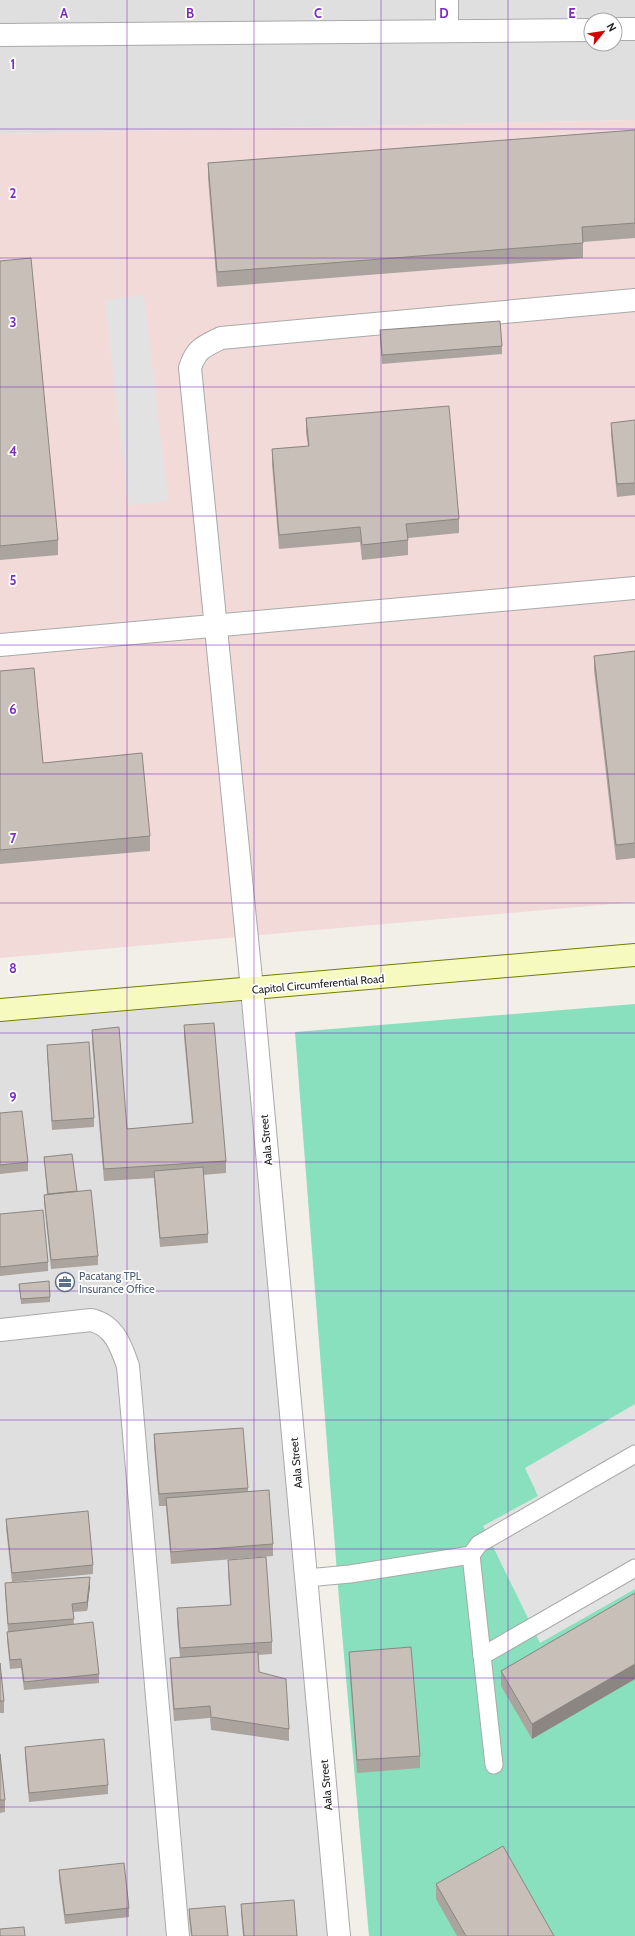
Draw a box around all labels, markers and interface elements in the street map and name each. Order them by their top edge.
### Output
text: A [60,5,69,21]
text: B [186,5,194,21]
text: C [314,5,322,21]
text: D [439,5,449,21]
text: E [568,5,576,21]
north arrow [583,12,623,52]
text: N [604,20,620,34]
text: 1 [11,56,15,72]
text: 2 [10,185,17,201]
text: 3 [9,314,17,330]
text: 4 [9,443,17,459]
text: 5 [10,572,17,588]
text: 6 [9,701,17,717]
text: 7 [10,830,17,846]
text: 8 [9,960,17,976]
street label: Capitol Circumferential Road [251,971,385,997]
text: 9 [9,1089,17,1105]
street label: Aala Street [257,1114,275,1166]
place label: Pacatang TPL Insurance Office [79,1269,155,1296]
office icon: Pacatang TPL Insurance Office [54,1271,76,1293]
street label: Aala Street [287,1437,305,1489]
street label: Aala Street [317,1759,335,1811]

